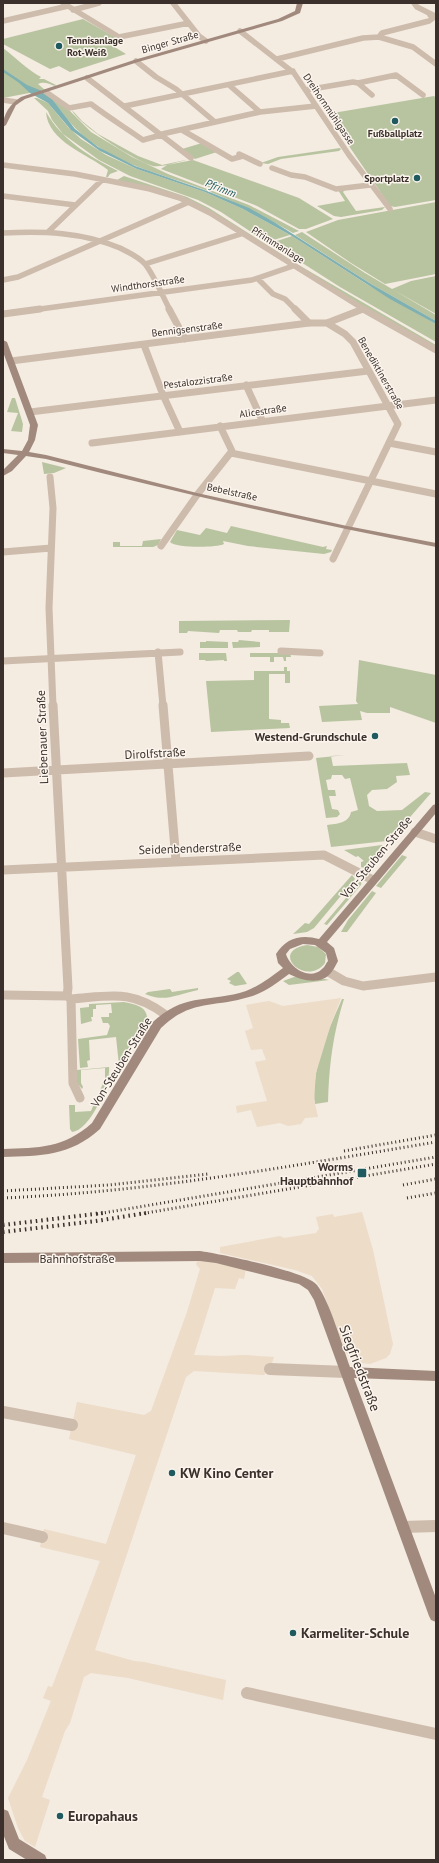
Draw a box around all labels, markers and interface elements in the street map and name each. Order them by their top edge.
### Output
street label: Binger Straße [140,28,200,56]
place label: Tennisanlage Rot-Weiß [67,34,123,59]
marker: Tennisanlage Rot-Weiß [54,41,64,51]
street label: Dreihornmühlgasse [300,71,358,147]
marker: Fußballplatz [390,116,400,126]
place label: Fußballplatz [368,127,423,140]
place label: Sportplatz [364,172,409,185]
marker: Sportplatz [412,173,422,183]
water label: Pfrimm [203,175,239,201]
street label: Pfrimmanlage [249,224,307,266]
street label: Windthorststraße [110,272,186,296]
street label: Bennigsenstraße [151,318,223,340]
street label: Benediktinerstraße [355,335,407,411]
street label: Pestalozzistraße [163,370,233,392]
street label: Alicestraße [238,401,288,421]
street label: Bebelstraße [206,480,258,504]
street label: Liebenauer Straße [33,690,51,784]
place label: Westend-Grundschule [255,729,367,744]
marker: Westend-Grundschule [370,731,380,741]
street label: Dirolfstraße [124,744,186,762]
street label: Von-Steuben-Straße [336,813,415,902]
street label: Seidenbenderstraße [138,839,242,857]
street label: Von-Steuben-Straße [87,1014,155,1111]
place label: Worms Hauptbahnhof [280,1159,354,1188]
marker: Worms Hauptbahnhof [356,1167,368,1179]
street label: Bahnhofstraße [39,1251,115,1266]
street label: Siegfriedstraße [335,1322,385,1414]
place label: KW Kino Center [180,1464,273,1482]
marker: KW Kino Center [167,1468,177,1478]
place label: Karmeliter-Schule [301,1624,409,1642]
marker: Karmeliter-Schule [288,1628,298,1638]
place label: Europahaus [68,1807,138,1825]
marker: Europahaus [55,1811,65,1821]

